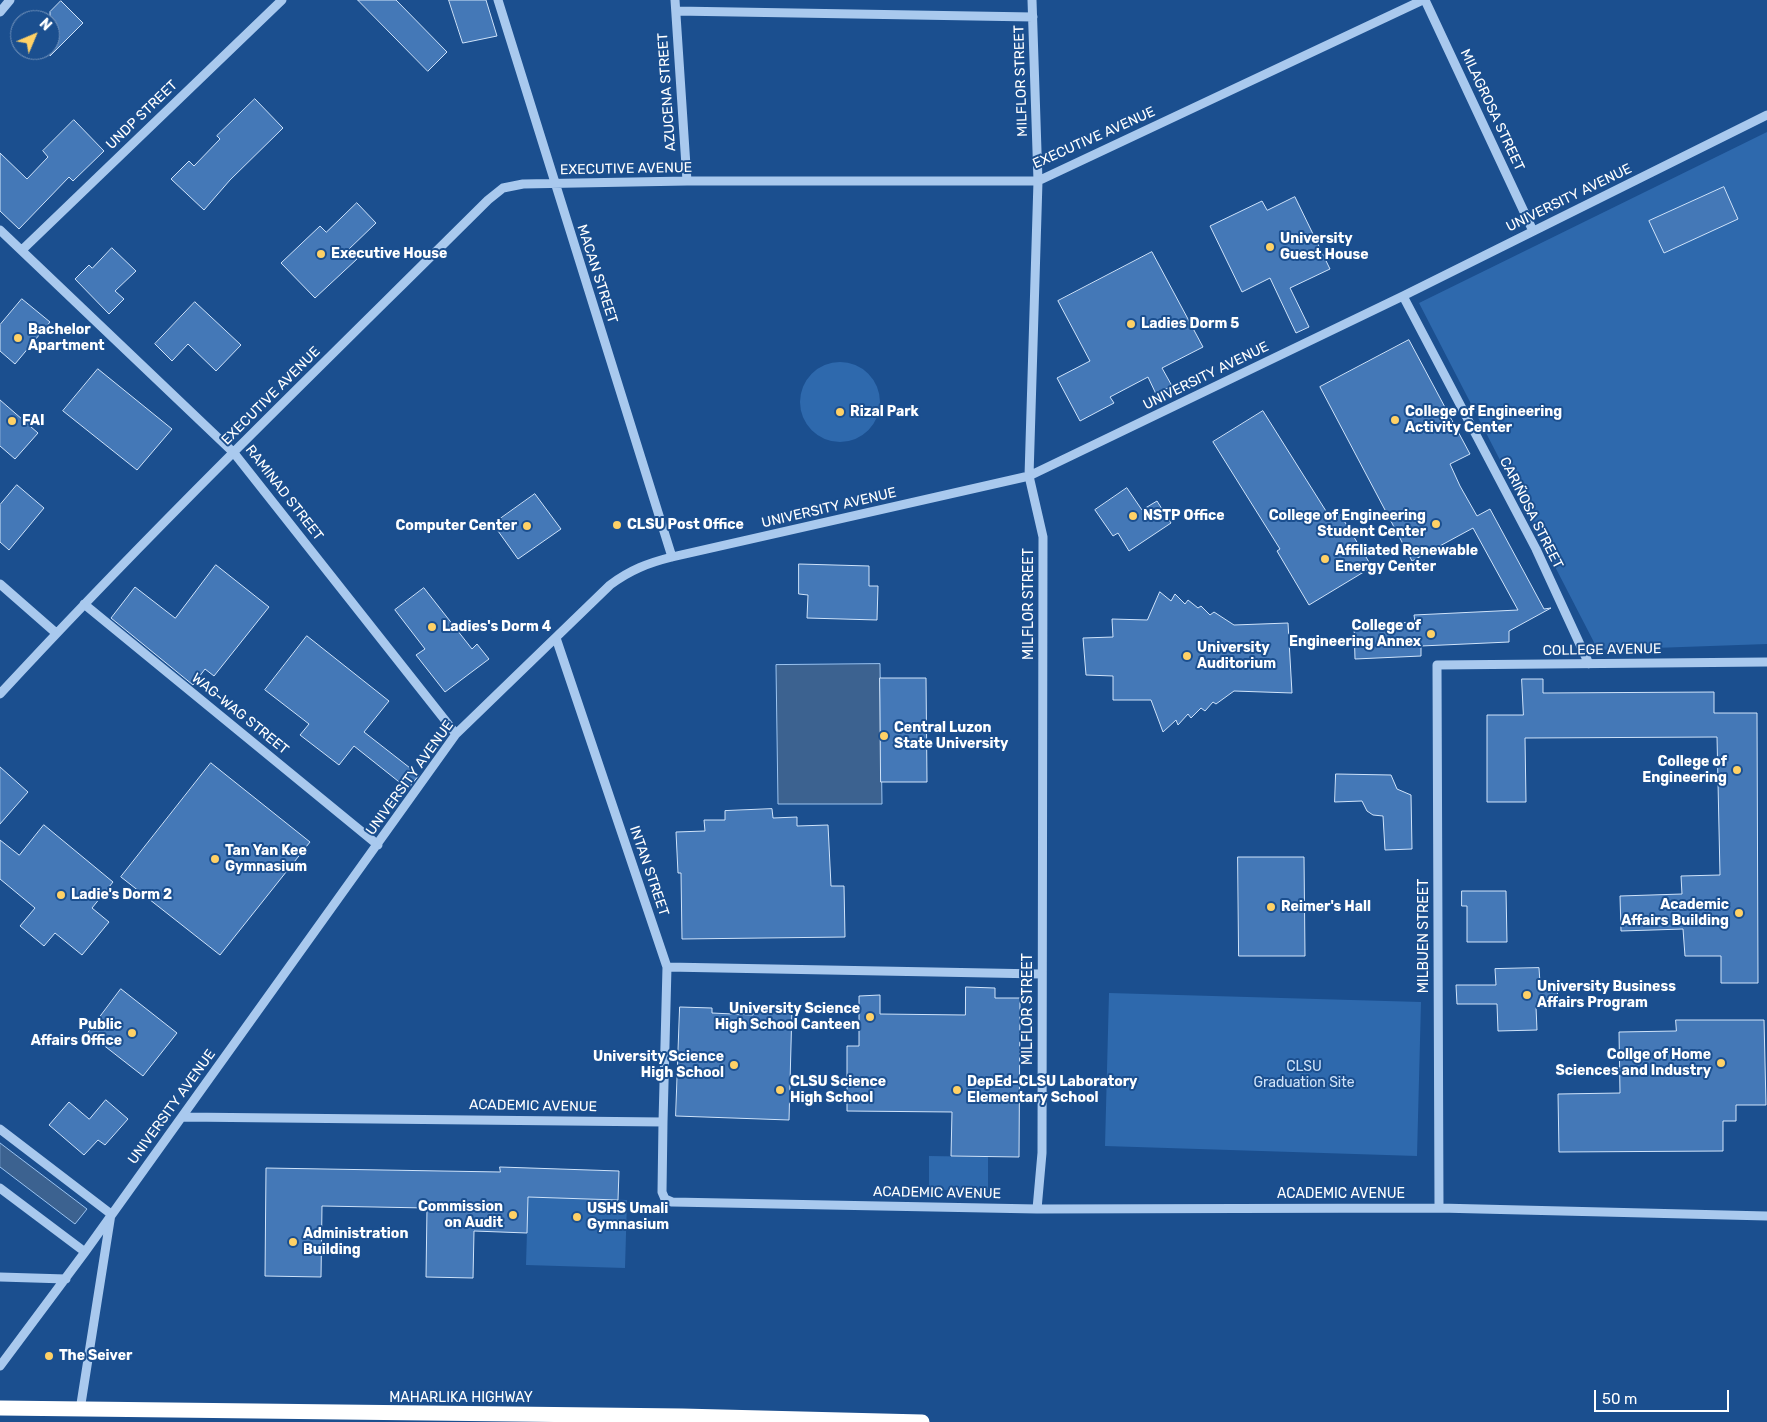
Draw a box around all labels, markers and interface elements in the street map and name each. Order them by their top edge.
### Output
north arrow [10,10,60,60]
text: N [36,15,55,34]
street label: MILFLOR STREET [1011,25,1031,137]
street label: AZUCENA STREET [654,32,680,152]
street label: MILAGROSA STREET [1456,46,1528,174]
street label: UNDP STREET [103,77,181,153]
street label: EXECUTIVE AVENUE [1030,103,1158,173]
street label: EXECUTIVE AVENUE [560,159,692,179]
street label: UNIVERSITY AVENUE [1503,160,1635,236]
street label: MACAN STREET [573,222,621,326]
place label: University Guest House [1280,231,1369,264]
marker: University Guest House [1264,241,1276,253]
place label: Executive House [331,246,447,262]
marker: Executive House [315,248,327,260]
place label: Ladies Dorm 5 [1141,316,1239,332]
marker: Ladies Dorm 5 [1125,318,1137,330]
place label: Bachelor Apartment [28,322,105,354]
marker: Bachelor Apartment [12,332,24,344]
street label: UNIVERSITY AVENUE [1140,338,1272,414]
street label: EXECUTIVE AVENUE [218,343,324,449]
place label: Rizal Park [850,404,919,420]
place label: College of Engineering Activity Center [1405,404,1562,437]
marker: Rizal Park [834,406,846,418]
place label: FAI [22,413,45,429]
marker: College of Engineering Activity Center [1389,414,1401,426]
marker: FAI [6,415,18,427]
street label: RAMINAD STREET [241,442,327,544]
street label: CARIÑOSA STREET [1496,454,1566,572]
street label: UNIVERSITY AVENUE [760,484,898,532]
place label: NSTP Office [1143,508,1225,524]
place label: College of Engineering Student Center [1269,508,1426,540]
marker: NSTP Office [1127,510,1139,522]
place label: CLSU Post Office [627,517,744,533]
place label: Computer Center [396,518,517,534]
marker: College of Engineering Student Center [1430,518,1442,530]
marker: CLSU Post Office [611,519,623,531]
marker: Computer Center [521,520,533,532]
place label: Affiliated Renewable Energy Center [1335,543,1478,576]
street label: MILFLOR STREET [1021,548,1037,660]
marker: Affiliated Renewable Energy Center [1319,553,1331,565]
place label: College of Engineering Annex [1289,618,1421,650]
place label: Ladies's Dorm 4 [442,619,551,635]
marker: Ladies's Dorm 4 [426,621,438,633]
marker: College of Engineering Annex [1425,628,1437,640]
place label: University Auditorium [1197,640,1276,672]
street label: COLLEGE AVENUE [1542,641,1662,659]
marker: University Auditorium [1181,650,1193,662]
street label: WAG-WAG STREET [188,670,292,758]
street label: UNIVERSITY AVENUE [363,717,457,839]
place label: Central Luzon State University [894,720,1008,752]
marker: Central Luzon State University [878,730,890,742]
place label: College of Engineering [1642,754,1727,786]
marker: College of Engineering [1731,764,1743,776]
street label: INTAN STREET [626,824,672,918]
place label: Tan Yan Kee Gymnasium [225,843,307,876]
marker: Tan Yan Kee Gymnasium [209,853,221,865]
street label: MILBUEN STREET [1416,879,1432,993]
place label: Ladie's Dorm 2 [71,887,172,903]
marker: Ladie's Dorm 2 [55,889,67,901]
place label: Academic Affairs Building [1621,897,1729,930]
place label: Reimer's Hall [1281,899,1371,915]
marker: Reimer's Hall [1265,901,1277,913]
marker: Academic Affairs Building [1733,907,1745,919]
street label: MILFLOR STREET [1020,953,1036,1065]
place label: University Business Affairs Program [1537,979,1676,1012]
marker: University Business Affairs Program [1521,989,1533,1001]
place label: University Science High School Canteen [715,1001,860,1034]
marker: University Science High School Canteen [864,1011,876,1023]
place label: Public Affairs Office [31,1017,122,1050]
marker: Public Affairs Office [126,1027,138,1039]
street label: UNIVERSITY AVENUE [125,1046,219,1168]
place label: Collge of Home Sciences and Industry [1555,1047,1711,1080]
place label: University Science High School [593,1049,724,1082]
marker: Collge of Home Sciences and Industry [1715,1057,1727,1069]
marker: University Science High School [728,1059,740,1071]
park label: CLSU Graduation Site [1253,1059,1355,1092]
place label: CLSU Science High School [790,1074,886,1106]
place label: DepEd-CLSU Laboratory Elementary School [967,1074,1137,1106]
marker: CLSU Science High School [774,1084,786,1096]
marker: DepEd-CLSU Laboratory Elementary School [951,1084,963,1096]
street label: ACADEMIC AVENUE [469,1096,597,1116]
street label: ACADEMIC AVENUE [873,1183,1001,1203]
street label: ACADEMIC AVENUE [1277,1186,1405,1202]
place label: Commission on Audit [418,1199,503,1232]
place label: USHS Umali Gymnasium [587,1201,669,1234]
marker: Commission on Audit [507,1209,519,1221]
marker: USHS Umali Gymnasium [571,1211,583,1223]
place label: Administration Building [303,1226,408,1258]
marker: Administration Building [287,1236,299,1248]
place label: The Seiver [59,1348,132,1364]
marker: The Seiver [43,1350,55,1362]
scale bar [1597,1380,1732,1412]
street label: MAHARLIKA HIGHWAY [389,1390,533,1406]
text: 50 m [1602,1390,1637,1408]

